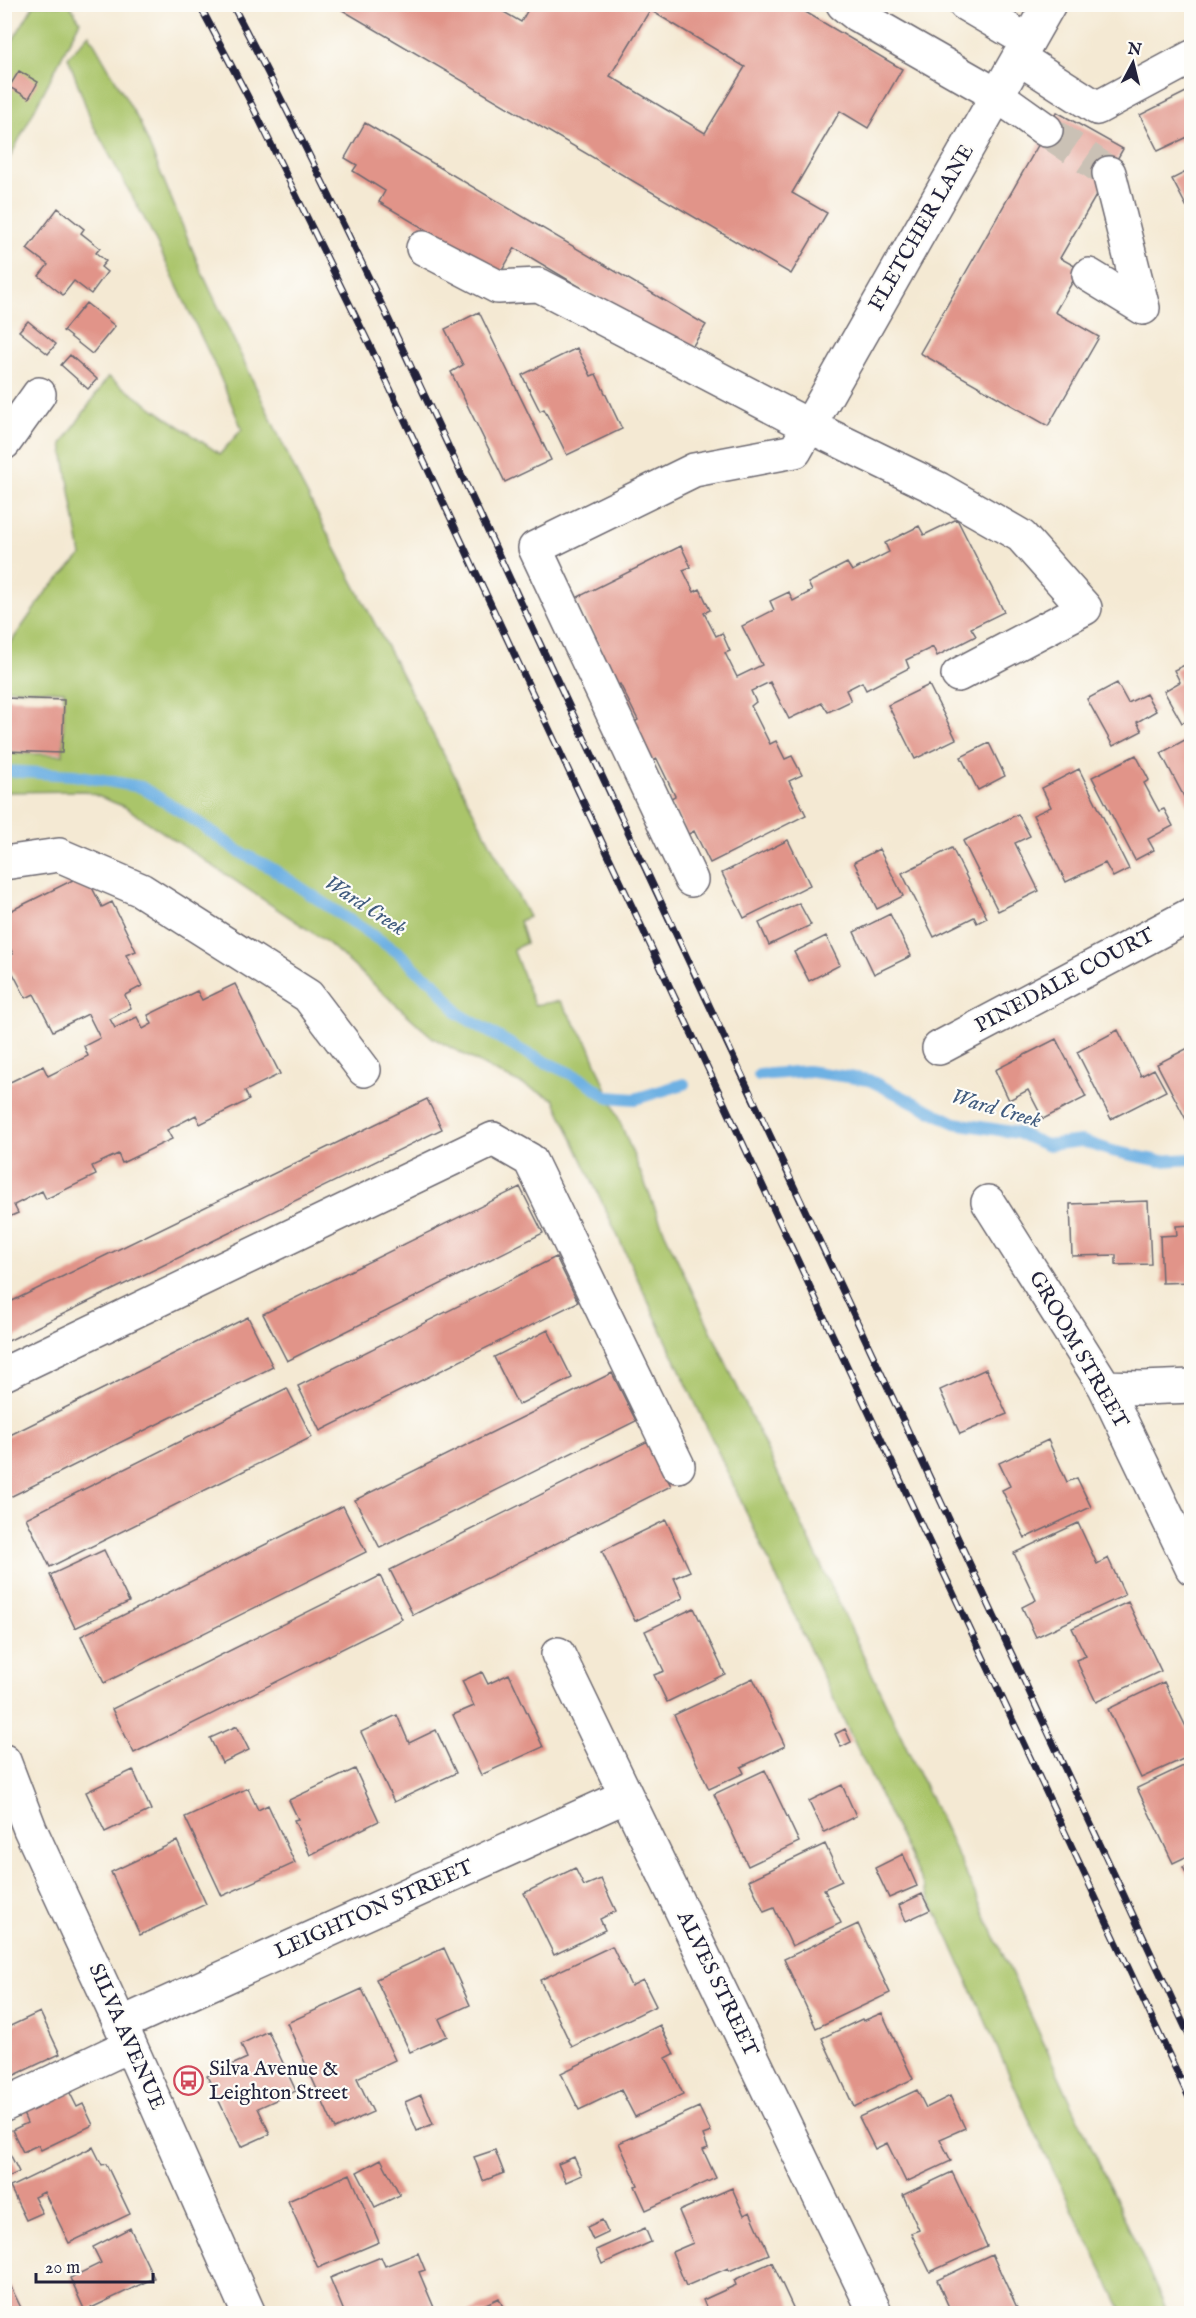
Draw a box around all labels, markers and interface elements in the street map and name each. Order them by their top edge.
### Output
north arrow [1103,33,1163,93]
text: N [1126,39,1143,61]
street label: FLETCHER LANE [863,140,981,316]
water label: Ward Creek [319,869,411,943]
street label: PINEDALE COURT [971,922,1160,1040]
water label: Ward Creek [948,1083,1044,1135]
street label: GROOM STREET [1022,1266,1134,1434]
street label: LEIGHTON STREET [271,1854,478,1966]
street label: ALVES STREET [670,1906,764,2062]
street label: SILVA AVENUE [82,1959,170,2115]
place label: Silva Avenue & Leighton Street [209,2056,348,2107]
bus stop icon: Silva Avenue & Leighton Street [172,2065,204,2097]
scale bar [36,2246,153,2284]
text: 20 m [45,2257,80,2280]

